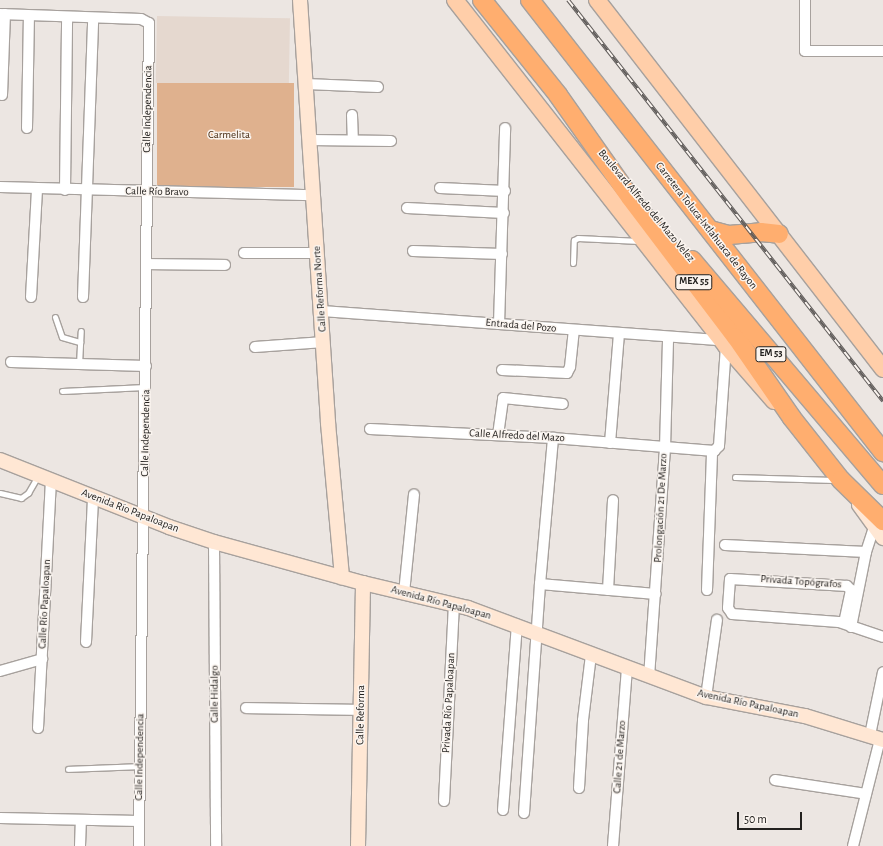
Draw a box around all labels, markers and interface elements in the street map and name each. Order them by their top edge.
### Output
street label: Calle Independencia [141,65,155,153]
park label: Carmelita [208,128,250,142]
street label: Boulevard Alfredo del Mazo Velez [595,147,697,265]
street label: Carretera Toluca-Ixtlahuaca de Rayon [652,160,760,292]
street label: Calle Río Bravo [125,185,189,199]
street label: Calle Reforma Norte [310,246,330,332]
road number: MEX 55 [675,274,713,290]
street label: Entrada del Pozo [485,316,557,336]
road number: EM 53 [755,346,787,362]
street label: Calle Independencia [139,389,153,477]
street label: Calle Alfredo del Mazo [469,427,565,445]
street label: Prolongación 21 De Marzo [652,453,670,563]
street label: Avenida Río Papaloapan [79,486,181,536]
street label: Calle Río Papaloapan [36,559,54,649]
street label: Privada Topógrafos [760,573,842,591]
street label: Avenida Río Papaloapan [389,583,493,623]
street label: Privada Río Papaloapan [440,652,458,754]
street label: Calle Hidalgo [208,665,222,723]
street label: Calle Reforma [354,685,368,745]
street label: Avenida Río Papaloapan [696,687,800,721]
street label: Calle Independencia [133,713,147,801]
street label: Calle 21 de Marzo [611,720,629,794]
scale bar [739,804,804,830]
text: 50 m [744,813,767,825]

